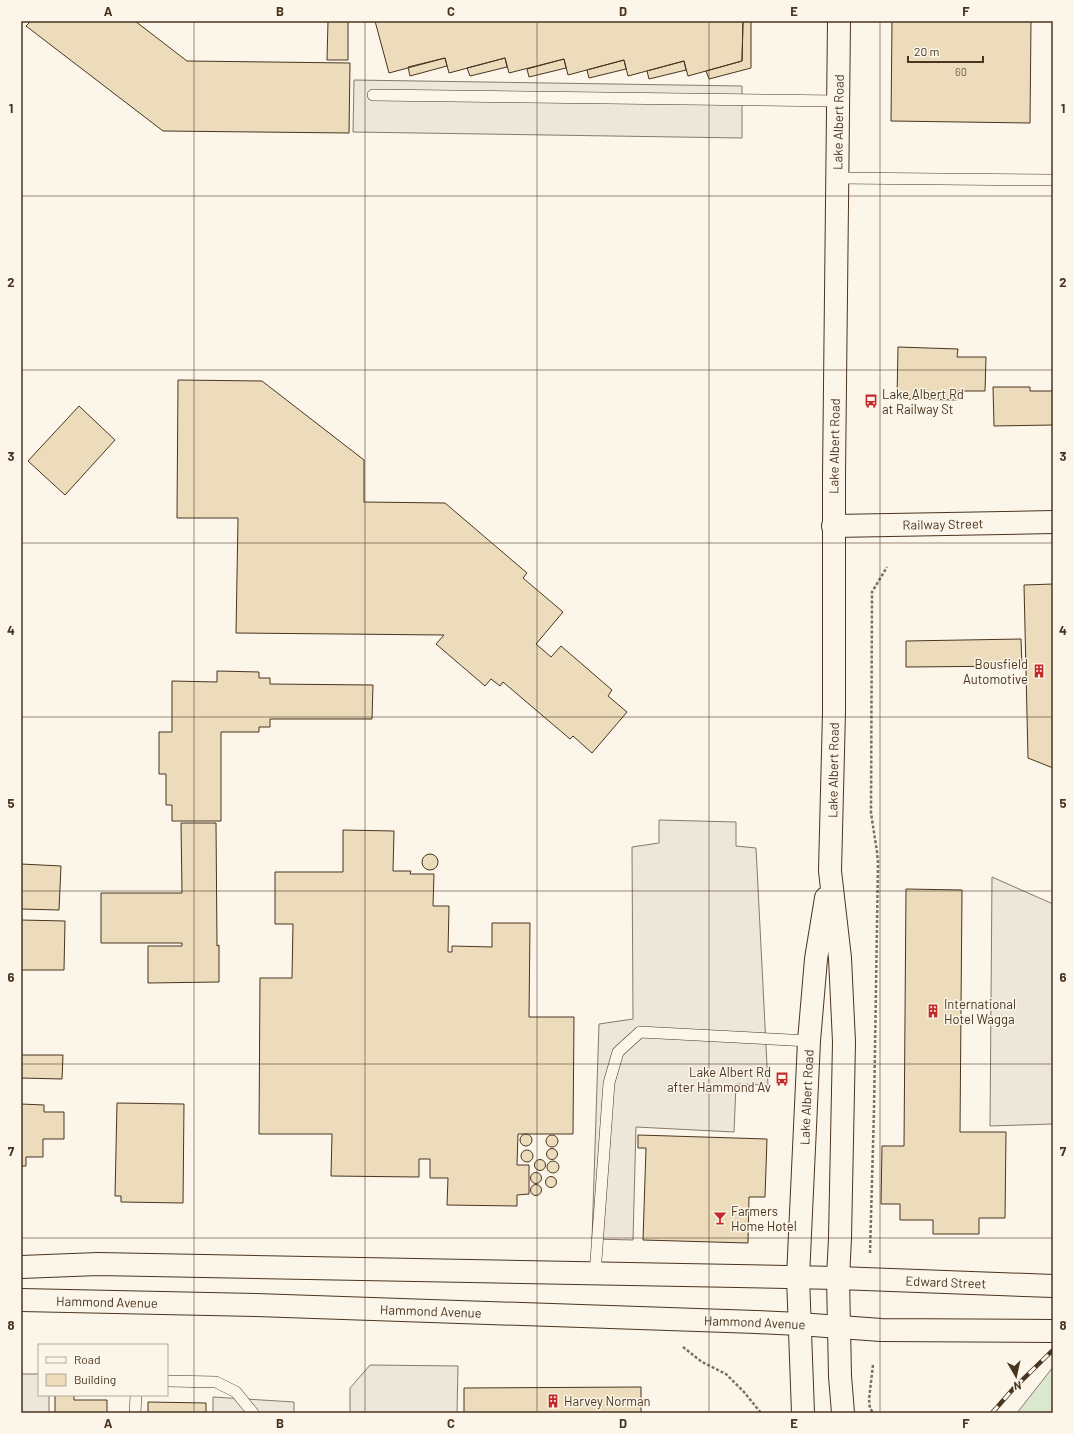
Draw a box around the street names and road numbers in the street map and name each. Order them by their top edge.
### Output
street label: Lake Albert Road [829,74,847,170]
street label: Lake Albert Road [825,398,843,494]
street label: Railway Street [902,515,984,533]
street label: Lake Albert Road [824,722,842,818]
street label: Lake Albert Road [796,1049,817,1146]
street label: Edward Street [905,1273,986,1292]
street label: Hammond Avenue [56,1293,158,1311]
street label: Hammond Avenue [380,1301,482,1321]
street label: Hammond Avenue [704,1312,806,1332]

